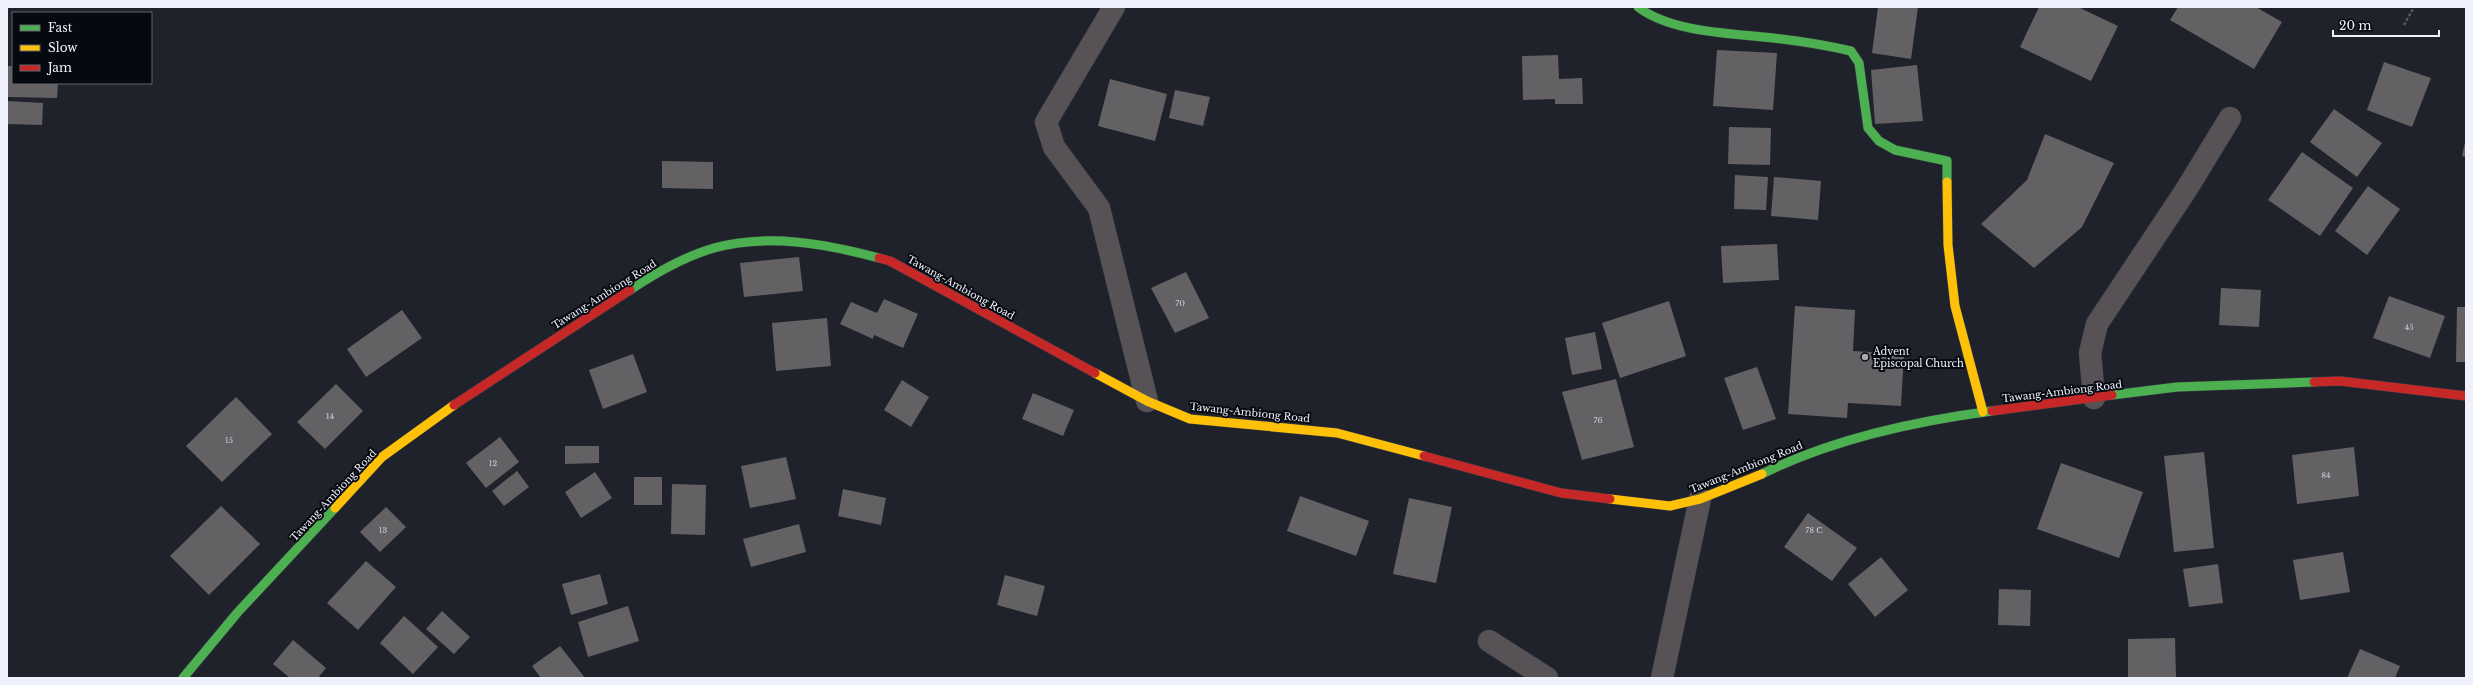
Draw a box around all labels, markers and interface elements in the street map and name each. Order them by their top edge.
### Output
legend [12,12,152,84]
scale bar [2333,12,2439,38]
text: 20 m [2339,18,2371,33]
text: Fast [48,20,73,35]
text: Slow [48,40,78,55]
text: Jam [46,60,72,75]
street label: Tawang-Ambiong Road [905,252,1017,323]
street label: Tawang-Ambiong Road [550,257,659,332]
house number: 70 [1175,298,1185,308]
house number: 45 [2404,322,2414,332]
place label: Advent Episcopal Church [1872,345,1964,370]
marker: Advent Episcopal Church [1860,352,1870,362]
street label: Tawang-Ambiong Road [2001,378,2123,405]
street label: Tawang-Ambiong Road [1189,400,1311,425]
house number: 14 [326,411,334,421]
house number: 76 [1593,415,1603,425]
house number: 15 [225,435,234,445]
street label: Tawang-Ambiong Road [1688,439,1805,496]
street label: Tawang-Ambiong Road [287,447,379,544]
house number: 12 [489,458,497,468]
house number: 84 [2321,470,2331,480]
house number: 13 [379,525,387,535]
house number: 78 C [1805,525,1823,535]

